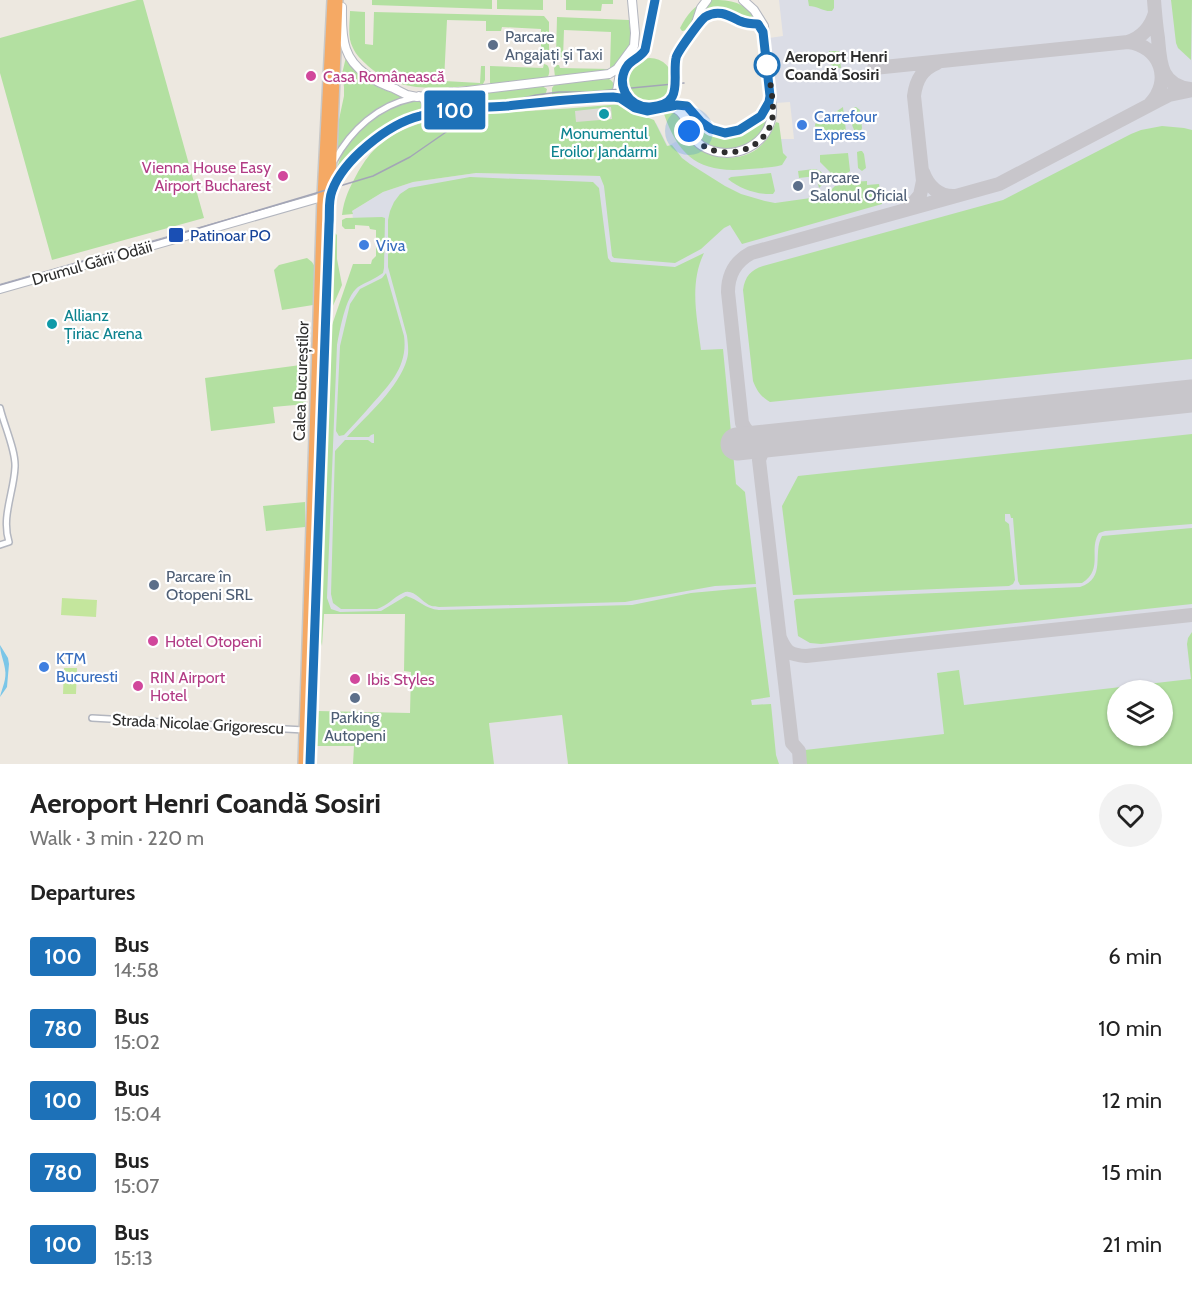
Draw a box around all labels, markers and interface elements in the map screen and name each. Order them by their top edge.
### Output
place label: Parcare Angajați și Taxi [505,27,603,65]
marker: Parcare Angajați și Taxi [486,38,500,52]
place label: Aeroport Henri Coandă Sosiri [785,47,888,84]
marker: Aeroport Henri Coandă Sosiri [754,52,780,78]
place label: Casa Românească [323,67,445,86]
marker: Casa Românească [304,69,318,83]
line badge: 100 [420,90,490,130]
text: 100 [436,98,474,123]
marker: Monumentul Eroilor Jandarmi [597,107,611,121]
place label: Carrefour Express [814,107,878,144]
your location [674,116,704,146]
marker: Carrefour Express [795,118,809,132]
place label: Monumentul Eroilor Jandarmi [551,124,657,161]
place label: Vienna House Easy Airport Bucharest [142,158,272,195]
place label: Parcare Salonul Oficial [810,168,907,205]
marker: Vienna House Easy Airport Bucharest [276,169,290,183]
marker: Parcare Salonul Oficial [791,179,805,193]
marker: Patinoar PO [167,226,185,244]
place label: Patinoar PO [190,226,271,245]
place label: Viva [376,236,406,255]
street label: Drumul Gării Odăii [30,237,154,289]
marker: Viva [357,238,371,252]
place label: Allianz Țiriac Arena [64,306,143,344]
marker: Allianz Țiriac Arena [45,317,59,331]
street label: Calea Bucureștilor [289,320,314,441]
place label: Parcare în Otopeni SRL [166,567,253,604]
marker: Parcare în Otopeni SRL [147,578,161,592]
place label: Hotel Otopeni [165,632,262,651]
marker: Hotel Otopeni [146,634,160,648]
place label: KTM Bucuresti [56,649,118,686]
marker: KTM Bucuresti [37,660,51,674]
place label: RIN Airport Hotel [150,668,226,705]
place label: Ibis Styles [367,670,435,689]
marker: Ibis Styles [348,672,362,686]
marker: RIN Airport Hotel [131,679,145,693]
map controls [1107,680,1173,746]
button: layers [1107,680,1173,746]
marker: Parking Autopeni [348,691,362,705]
place label: Parking Autopeni [324,708,386,745]
street label: Strada Nicolae Grigorescu [112,710,284,738]
button: heart [1099,784,1162,847]
text: Aeroport Henri Coandă Sosiri [30,786,381,820]
text: Walk · 3 min · 220 m [30,826,204,850]
text: Departures [30,879,135,906]
text: Bus [114,931,149,958]
text: 6 min [1108,943,1162,970]
text: 100 [44,944,82,969]
text: 14:58 [114,958,159,982]
text: Bus [114,1003,149,1030]
text: 10 min [1098,1015,1162,1042]
text: 780 [44,1016,82,1041]
text: 15:02 [114,1030,160,1054]
text: Bus [114,1075,149,1102]
text: 12 min [1102,1087,1162,1114]
text: 100 [44,1088,82,1113]
text: 15:04 [114,1102,161,1126]
text: Bus [114,1147,149,1174]
text: 15 min [1102,1159,1162,1186]
text: 780 [44,1160,82,1185]
text: 15:07 [114,1174,159,1198]
text: Bus [114,1219,149,1246]
text: 21 min [1102,1231,1162,1258]
text: 100 [44,1232,82,1257]
text: 15:13 [114,1246,153,1270]

